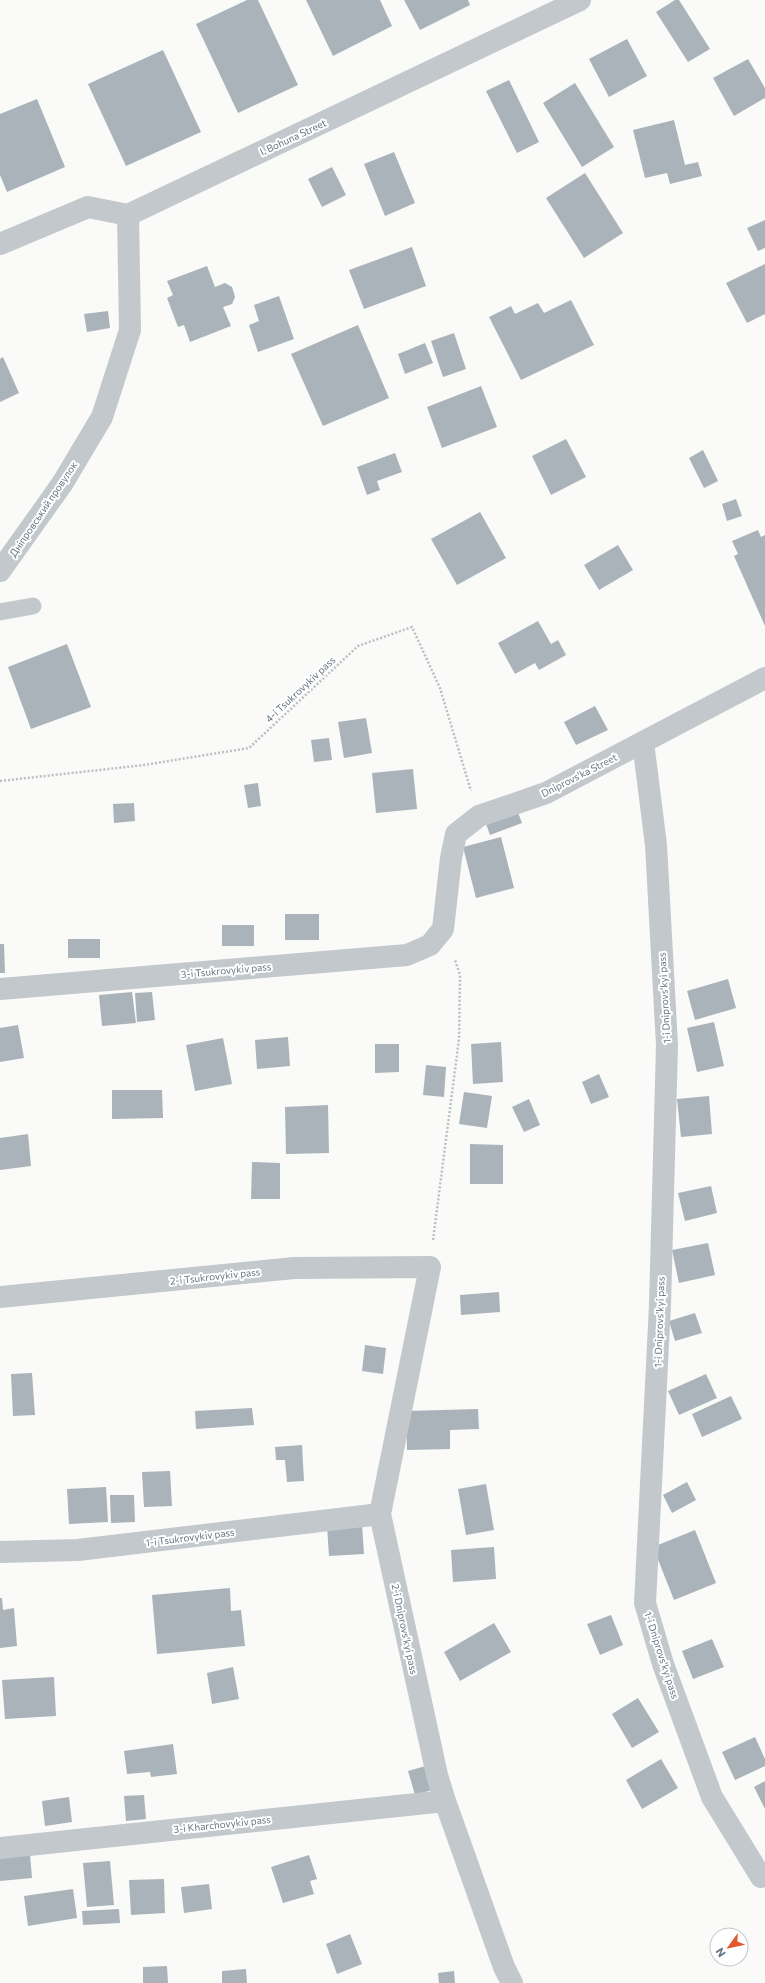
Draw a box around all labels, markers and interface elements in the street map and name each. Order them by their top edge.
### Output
street label: I. Bohuna Street [258,116,328,158]
street label: Дніпровський провулок [7,458,80,559]
street label: 4-i Tsukrovykiv pass [263,653,338,724]
street label: Dniprovs'ka Street [539,751,619,799]
street label: 1-i Dniprovs'kyi pass [656,952,672,1044]
street label: 3-i Tsukrovykiv pass [180,960,272,980]
street label: 2-i Tsukrovykiv pass [169,1265,261,1287]
street label: 1-i Dniprovs'kyi pass [651,1276,667,1368]
street label: 1-i Tsukrovykiv pass [145,1526,236,1548]
street label: 2-i Dniprovs'kyi pass [390,1583,421,1676]
street label: 1-i Dniprovs'kyi pass [642,1610,682,1701]
street label: 3-i Kharchovykiv pass [173,1813,272,1835]
north arrow [709,1927,749,1967]
text: N [712,1946,728,1960]

